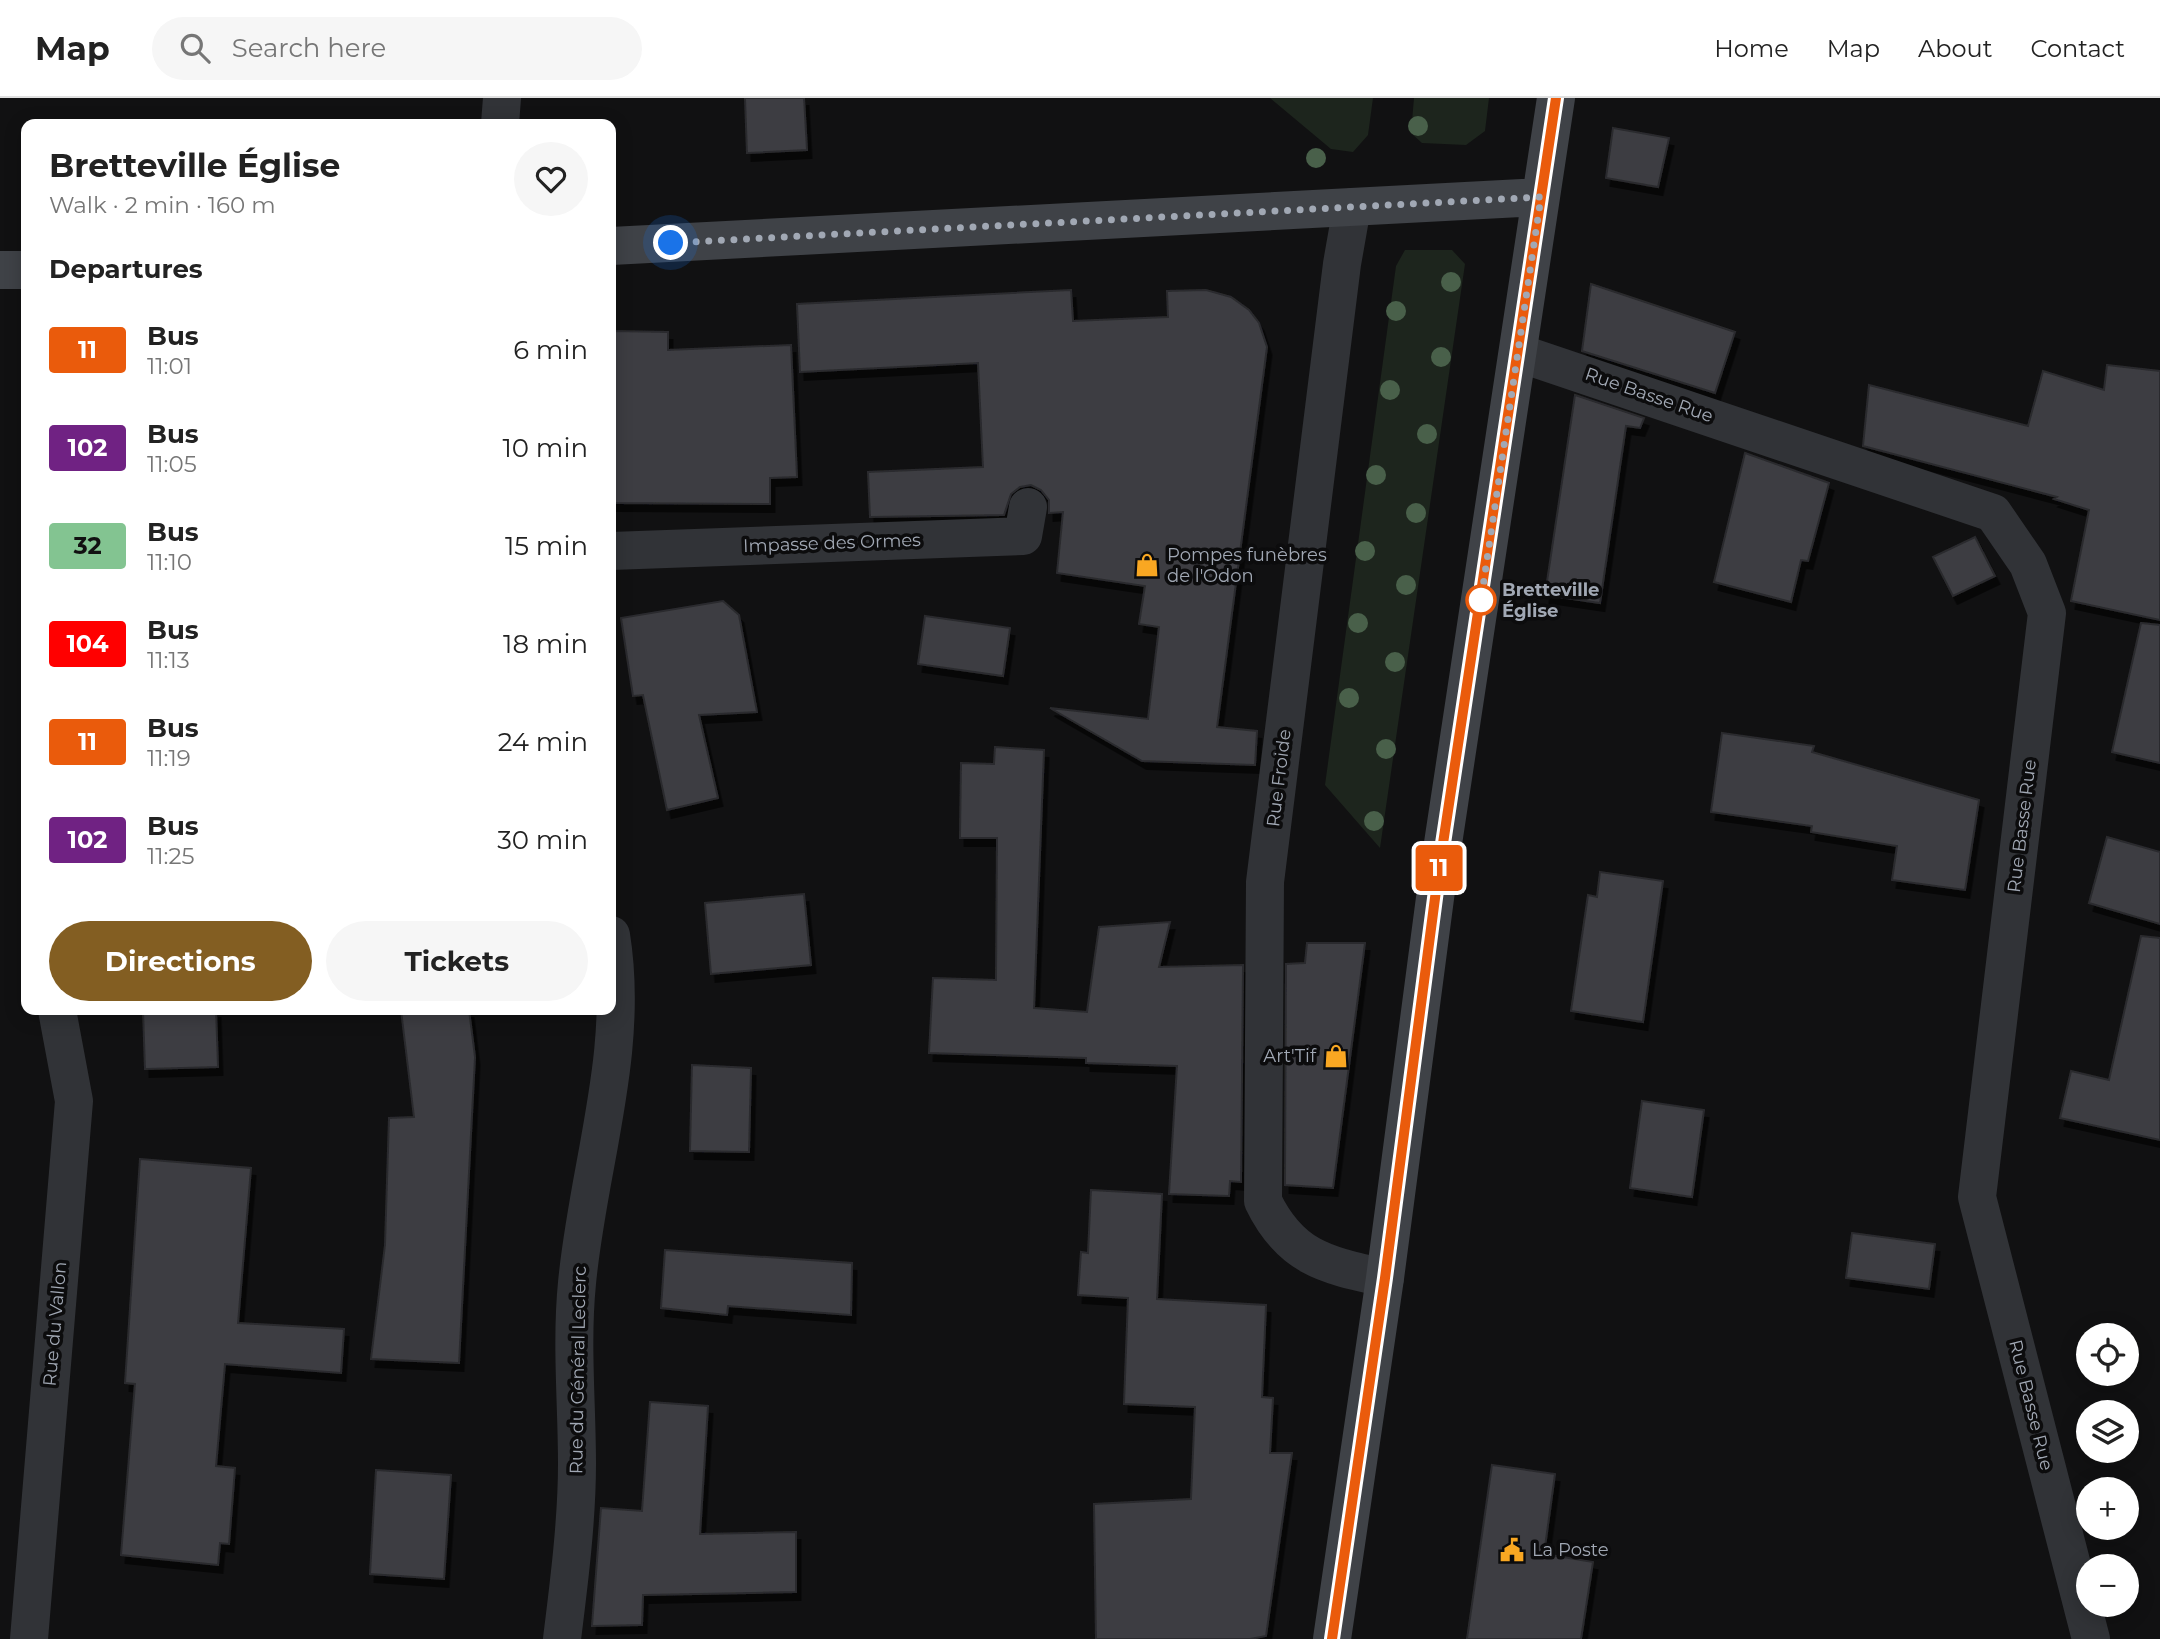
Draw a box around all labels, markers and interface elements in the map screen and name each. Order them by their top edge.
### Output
search box [152,17,642,80]
text: Map [35,28,110,68]
icon: search [176,29,214,67]
text: Search here [232,32,386,64]
text: Home [1714,34,1789,63]
text: Map [1827,34,1880,63]
text: About [1918,34,1992,63]
text: Contact [2030,34,2125,63]
button: heart [514,142,588,216]
text: Bretteville Église [49,145,340,185]
text: Walk · 2 min · 160 m [49,191,276,219]
your location [653,225,688,260]
text: Departures [49,253,203,285]
text: Bus [147,320,199,352]
text: 6 min [513,334,588,366]
text: 11 [78,335,97,364]
text: 11:01 [147,352,192,380]
street label: Rue Basse Rue [1582,363,1716,427]
text: Bus [147,418,199,450]
text: 10 min [502,432,588,464]
text: 102 [68,433,107,462]
text: 11:05 [147,450,197,478]
text: Bus [147,516,199,548]
street label: Impasse des Ormes [743,529,922,557]
text: 15 min [505,530,588,562]
text: 32 [73,531,102,560]
place label: Pompes funèbres de l'Odon [1167,544,1327,587]
text: 11:10 [147,548,192,576]
shop icon: Pompes funèbres de l'Odon [1133,551,1161,579]
place label: Bretteville Église [1502,579,1599,622]
marker: Bretteville Église [1466,585,1496,615]
text: Bus [147,614,199,646]
text: 18 min [503,628,588,660]
text: 104 [66,629,109,658]
text: 11:13 [147,646,190,674]
text: Bus [147,712,199,744]
text: 24 min [498,726,588,758]
text: 11 [78,727,97,756]
street label: Rue Froide [1262,728,1296,828]
text: 11:19 [147,744,191,772]
street label: Rue Basse Rue [2003,758,2041,894]
text: Bus [147,810,199,842]
text: 30 min [497,824,588,856]
text: 102 [68,825,107,854]
text: 11:25 [147,842,195,870]
line badge: 11 [1408,845,1470,891]
text: 11 [1430,853,1448,882]
button: Directions [49,921,312,1001]
button: Tickets [326,921,588,1001]
shop icon: Art'Tif [1322,1042,1350,1070]
place label: Art'Tif [1263,1045,1317,1067]
street label: Rue du Vallon [39,1261,71,1387]
street label: Rue du Général Leclerc [565,1266,591,1474]
map controls [2076,1323,2139,1617]
button: locate [2076,1323,2139,1386]
street label: Rue Basse Rue [2004,1337,2058,1473]
button: layers [2076,1400,2139,1463]
button: + [2076,1477,2139,1540]
public building icon: La Poste [1498,1536,1526,1564]
place label: La Poste [1532,1539,1609,1561]
button: − [2076,1554,2139,1617]

